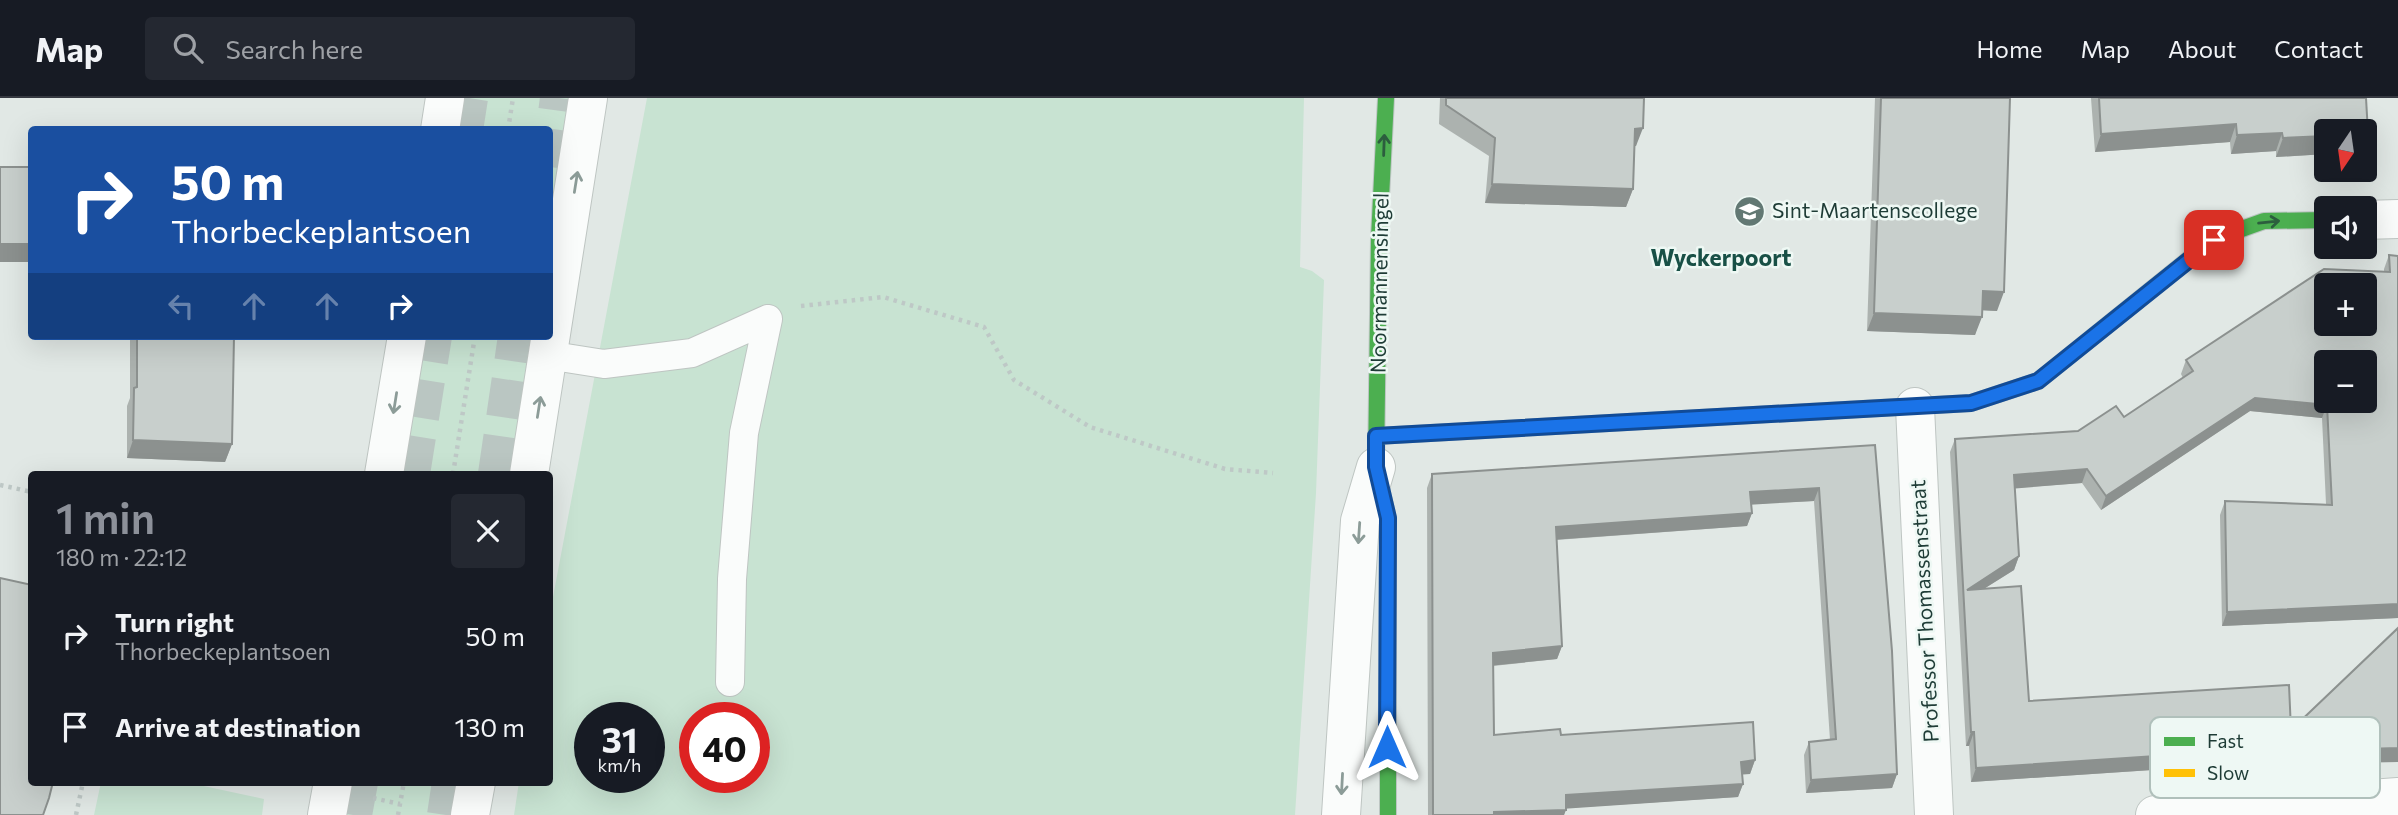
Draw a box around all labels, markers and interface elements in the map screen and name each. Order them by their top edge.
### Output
search box [145,17,635,80]
text: Map [35,28,103,69]
icon: search [169,29,207,67]
text: Search here [225,33,363,64]
text: Home [1977,34,2043,63]
text: Map [2081,34,2130,63]
text: About [2168,34,2236,63]
text: Contact [2274,34,2363,63]
north arrow [2314,119,2376,182]
map controls [2314,119,2377,413]
one-way arrow [1377,134,1390,157]
text: 50 m [171,150,284,210]
icon: right [56,154,147,245]
one-way arrow [569,171,582,194]
street label: Noormannensingel [1364,193,1393,373]
school or university icon: Sint-Maartenscollege [1732,194,1766,228]
button: sound [2314,196,2377,259]
place label: Sint-Maartenscollege [1772,197,1977,222]
text: Thorbeckeplantsoen [171,210,471,250]
pin [2184,210,2244,270]
one-way arrow [2257,216,2280,229]
icon: arrive [2195,221,2233,259]
district label: Wyckerpoort [1650,243,1792,271]
button: + [2314,273,2377,336]
icon: left [162,287,200,325]
icon: ahead [235,287,273,325]
icon: ahead [308,287,346,325]
icon: right [381,287,419,325]
button: − [2314,350,2377,413]
one-way arrow [388,391,401,414]
one-way arrow [533,396,546,419]
street label: Professor Thomassenstraat [1904,479,1943,743]
text: 1 min [56,491,155,543]
button: close [451,494,525,568]
one-way arrow [1352,521,1365,544]
text: 180 m · 22:12 [56,543,187,571]
text: Turn right [115,606,234,637]
icon: right [56,617,94,655]
text: 50 m [465,620,525,651]
text: Thorbeckeplantsoen [115,637,331,665]
speed limit sign: 40 [679,702,770,793]
icon: arrive [56,708,94,746]
position arrow [1350,710,1424,784]
text: Arrive at destination [115,711,361,742]
text: 130 m [454,711,525,742]
text: 31 [601,717,638,760]
legend [2150,717,2380,798]
text: Fast [2207,729,2244,752]
text: km/h [598,754,641,776]
text: Slow [2207,761,2249,784]
one-way arrow [1336,773,1349,796]

